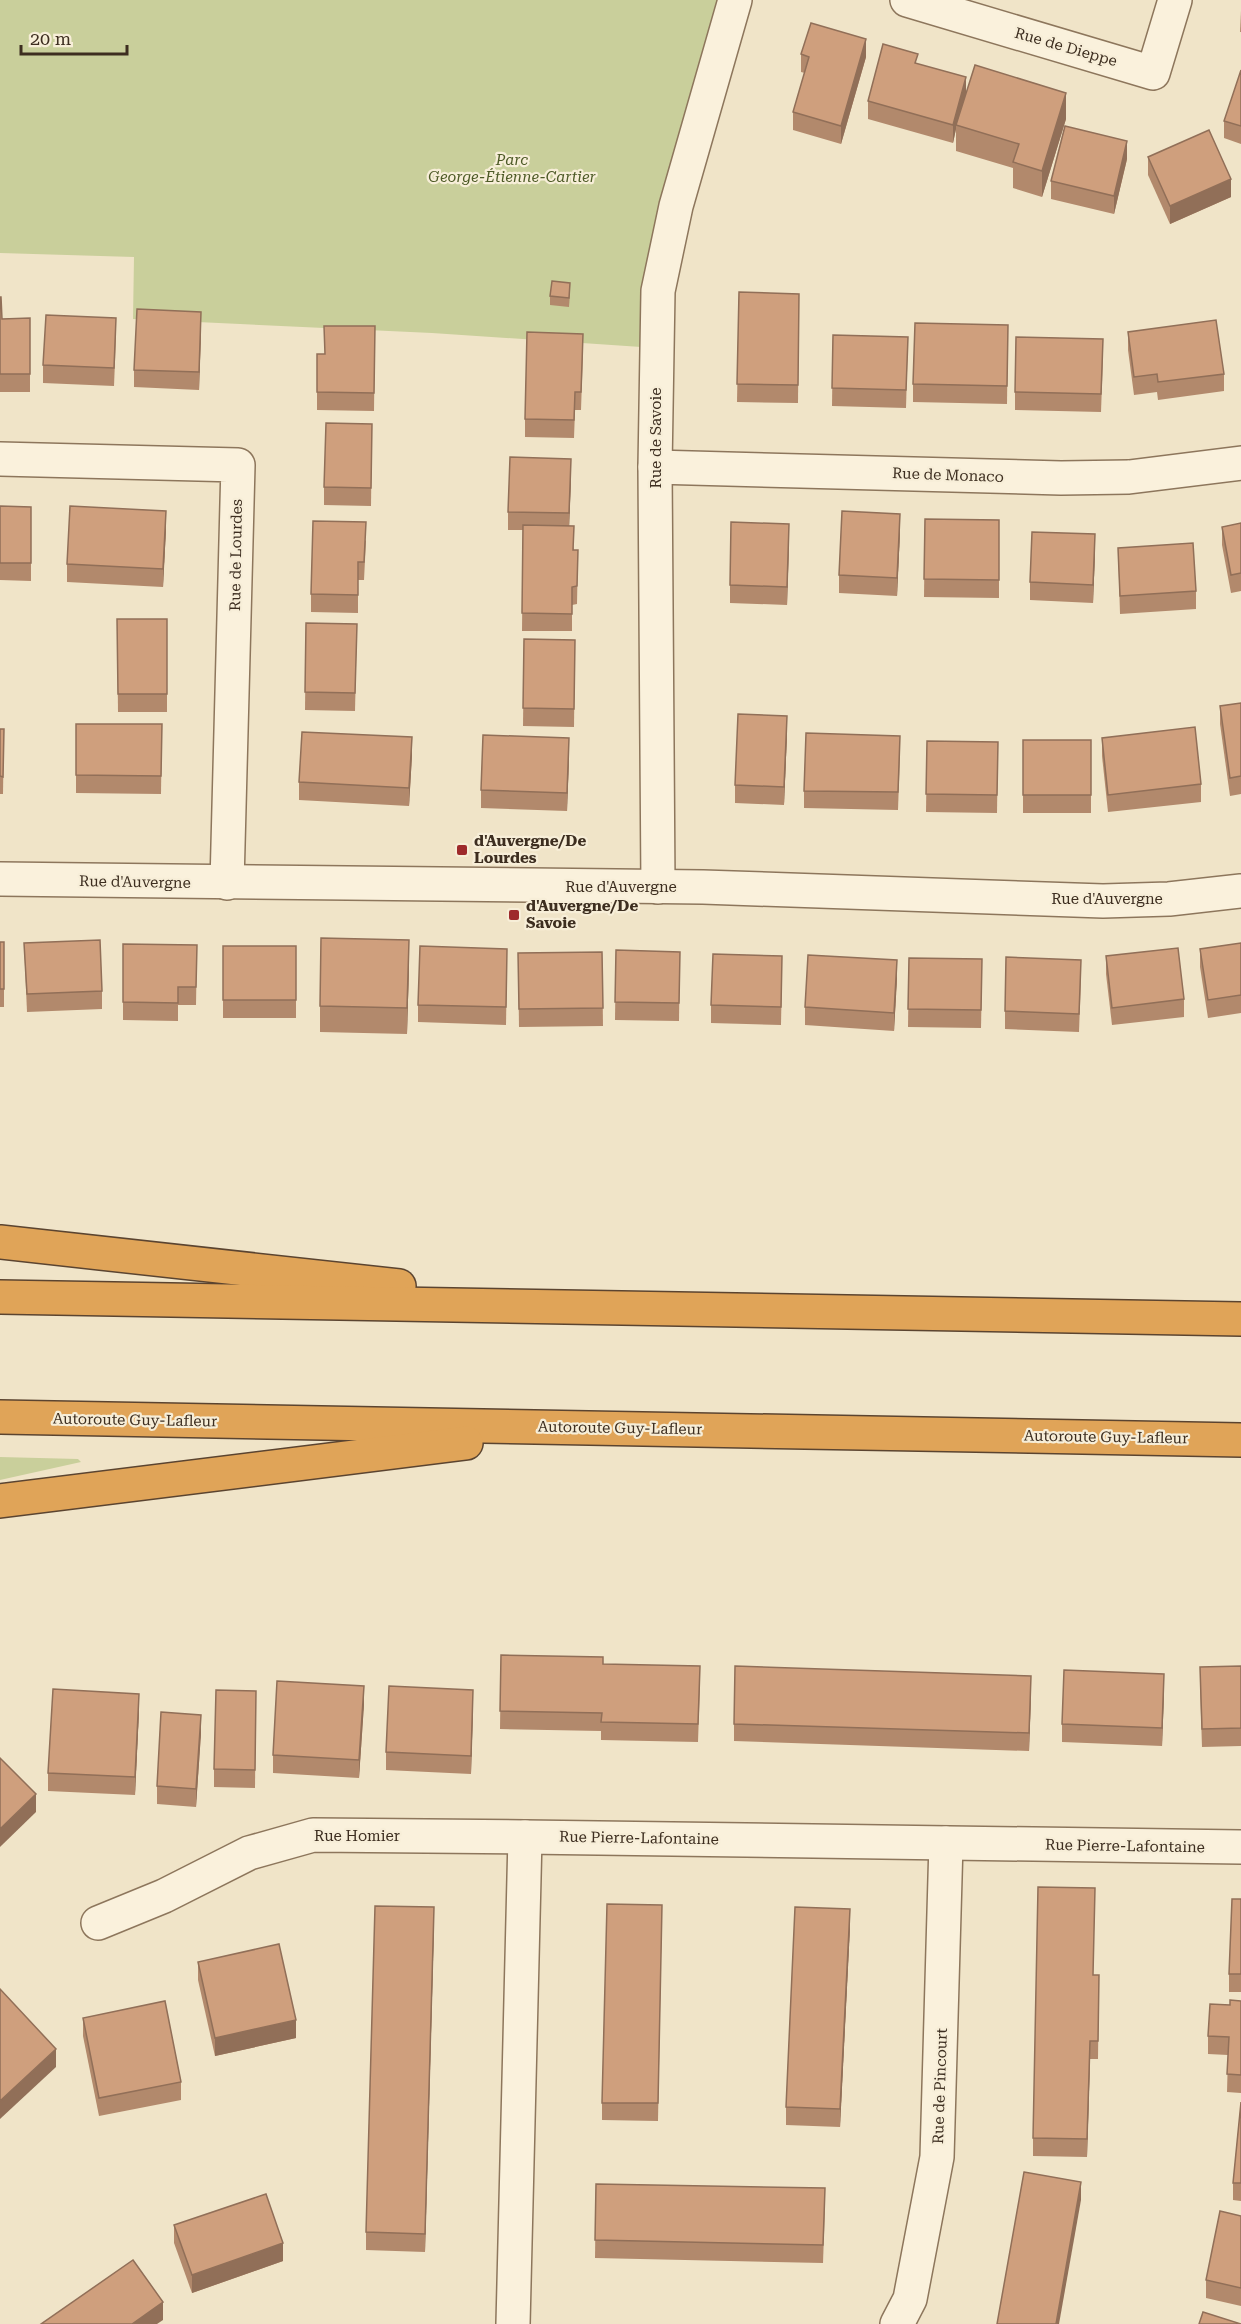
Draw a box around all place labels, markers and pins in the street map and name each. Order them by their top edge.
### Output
place label: d'Auvergne/De Lourdes [474,832,586,867]
marker: d'Auvergne/De Lourdes [455,843,469,857]
place label: d'Auvergne/De Savoie [526,897,638,932]
marker: d'Auvergne/De Savoie [507,908,521,922]

